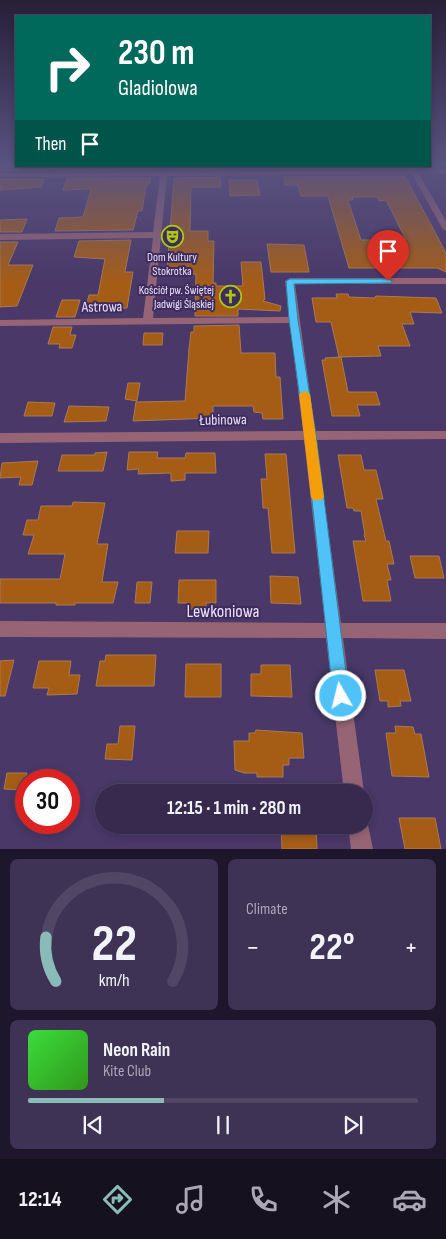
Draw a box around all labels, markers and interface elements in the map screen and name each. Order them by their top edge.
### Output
text: 230 m [118,32,194,75]
icon: right [35,35,100,100]
text: Gladiolowa [118,75,198,102]
icon: arrive [76,130,104,158]
text: Then [35,133,66,156]
theatre icon: Dom Kultury Stokrotka [160,224,184,248]
pin [367,230,409,281]
icon: arrive [374,237,402,265]
place label: Dom Kultury Stokrotka [147,250,197,279]
place label: Kościół pw. Świętej Jadwigi Śląskiej [139,283,214,312]
church icon: Kościół pw. Świętej Jadwigi Śląskiej [218,285,242,309]
street label: Astrowa [81,297,123,317]
street label: Łubinowa [198,410,247,430]
street label: Lewkoniowa [186,601,260,622]
position arrow [314,669,366,721]
speed limit sign: 30 [15,769,80,834]
text: 12:15 · 1 min · 280 m [167,797,301,820]
text: Climate [246,900,288,919]
text: 22 [91,913,137,976]
text: 22° [309,925,355,970]
text: − [246,931,260,964]
text: + [404,931,418,964]
text: km/h [99,970,129,991]
text: Neon Rain [103,1039,170,1062]
text: Kite Club [103,1062,151,1081]
icon: previous [79,1111,107,1139]
icon: pause [209,1111,237,1139]
icon: next [339,1111,367,1139]
icon: directions [100,1182,135,1217]
icon: music [173,1182,208,1217]
icon: phone [246,1182,281,1217]
icon: climate [319,1182,354,1217]
icon: car [392,1182,427,1217]
text: 12:14 [19,1186,62,1213]

